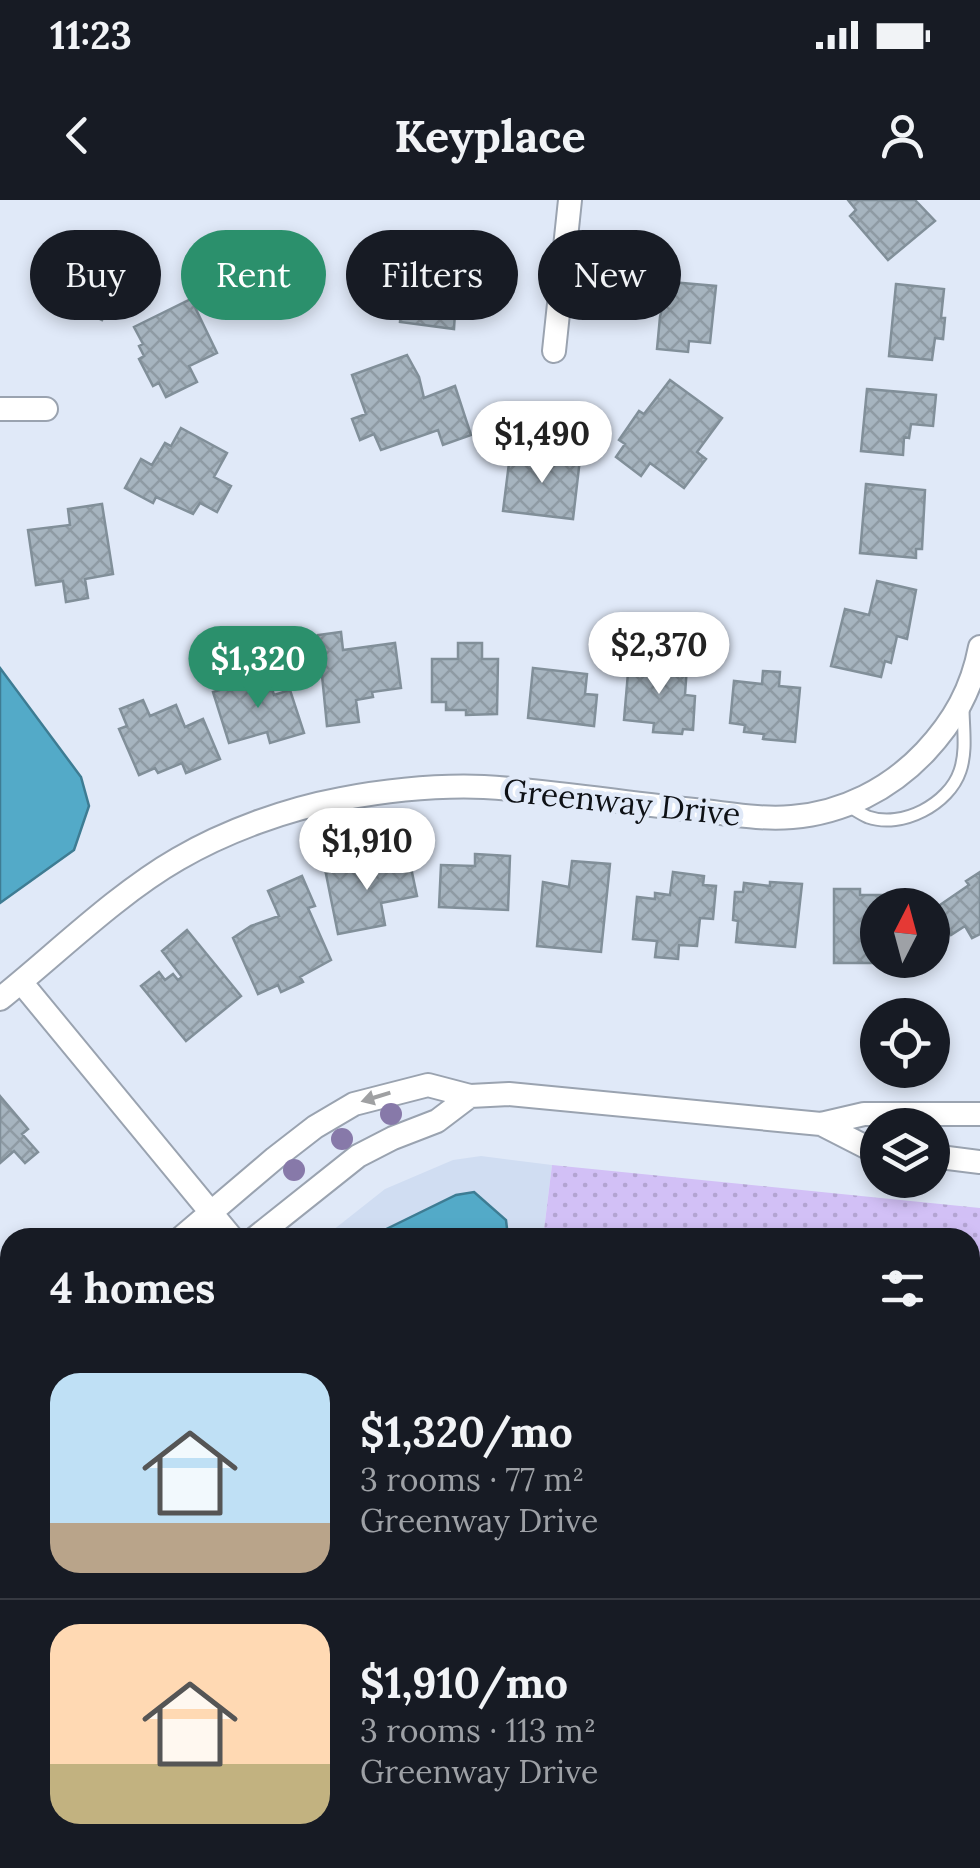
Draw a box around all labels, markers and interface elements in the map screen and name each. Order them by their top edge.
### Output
text: 11:23 [50,11,132,59]
text: Keyplace [394,107,586,164]
icon: back [50,108,105,163]
icon: person [875,108,930,163]
chip: Buy [30,230,161,320]
chip: Rent [181,230,326,320]
chip: Filters [346,230,518,320]
chip: New [538,230,681,320]
pin: $1,490 [461,401,623,486]
text: $1,490 [494,413,590,454]
pin: $2,370 [578,612,740,697]
text: $2,370 [610,624,708,665]
pin: $1,320 [177,626,339,711]
text: $1,320 [210,638,306,679]
street label: Greenway Drive [501,769,743,835]
pin: $1,910 [286,808,448,893]
text: $1,910 [321,820,413,861]
north arrow [860,888,950,978]
map controls [860,888,950,1198]
button: locate [860,998,950,1088]
one-way arrow [360,1090,391,1105]
button: layers [860,1108,950,1198]
text: 4 homes [50,1261,215,1315]
icon: filters [875,1261,930,1316]
text: $1,320/mo [360,1405,573,1459]
icon: home [130,1413,250,1533]
text: 3 rooms · 77 m² [360,1459,584,1500]
text: Greenway Drive [360,1500,598,1541]
text: $1,910/mo [360,1656,568,1710]
icon: home [130,1664,250,1784]
text: 3 rooms · 113 m² [360,1710,596,1751]
text: Greenway Drive [360,1751,598,1792]

